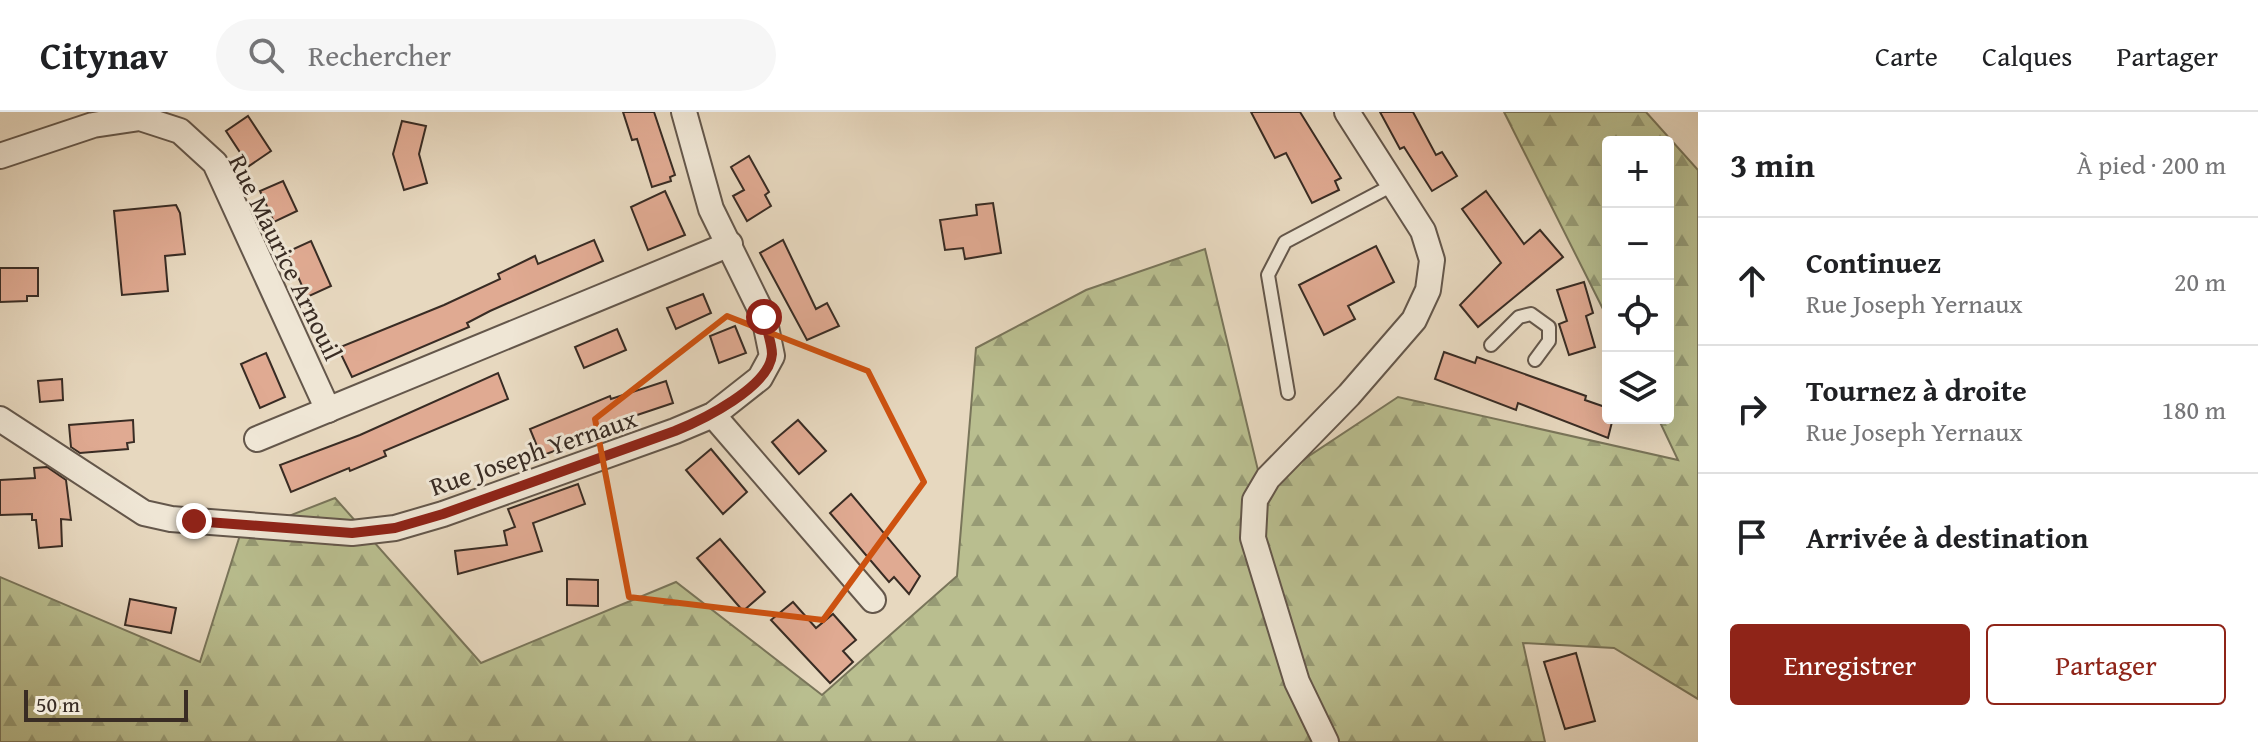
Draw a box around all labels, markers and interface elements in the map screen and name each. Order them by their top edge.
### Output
search box [216,19,776,91]
text: Citynav [40,27,168,83]
icon: search [244,33,288,77]
text: Rechercher [308,33,451,77]
text: Carte [1875,35,1938,76]
text: Calques [1982,35,2072,76]
text: Partager [2116,35,2218,76]
map controls [1602,136,1674,424]
button: + [1602,136,1674,208]
text: 3 min [1730,140,1815,189]
text: À pied · 200 m [2077,145,2226,184]
street label: Rue Maurice Arnouil [219,147,353,367]
button: − [1602,208,1674,280]
text: Continuez [1806,240,1941,284]
icon: ahead [1730,259,1774,303]
text: 20 m [2174,262,2226,301]
button: locate [1602,280,1674,352]
text: Rue Joseph Yernaux [1806,284,2022,323]
route start [746,299,782,335]
button: layers [1602,352,1674,424]
text: Tournez à droite [1806,368,2027,412]
icon: right [1730,387,1774,431]
text: 180 m [2161,390,2226,429]
street label: Rue Joseph Yernaux [424,398,642,506]
text: Rue Joseph Yernaux [1806,412,2022,451]
route end [176,503,212,539]
icon: arrive [1730,515,1774,559]
text: Arrivée à destination [1806,515,2088,559]
button: Enregistrer [1730,624,1970,705]
button: Partager [1986,624,2226,705]
scale bar [24,686,188,722]
text: 50 m [36,688,80,720]

